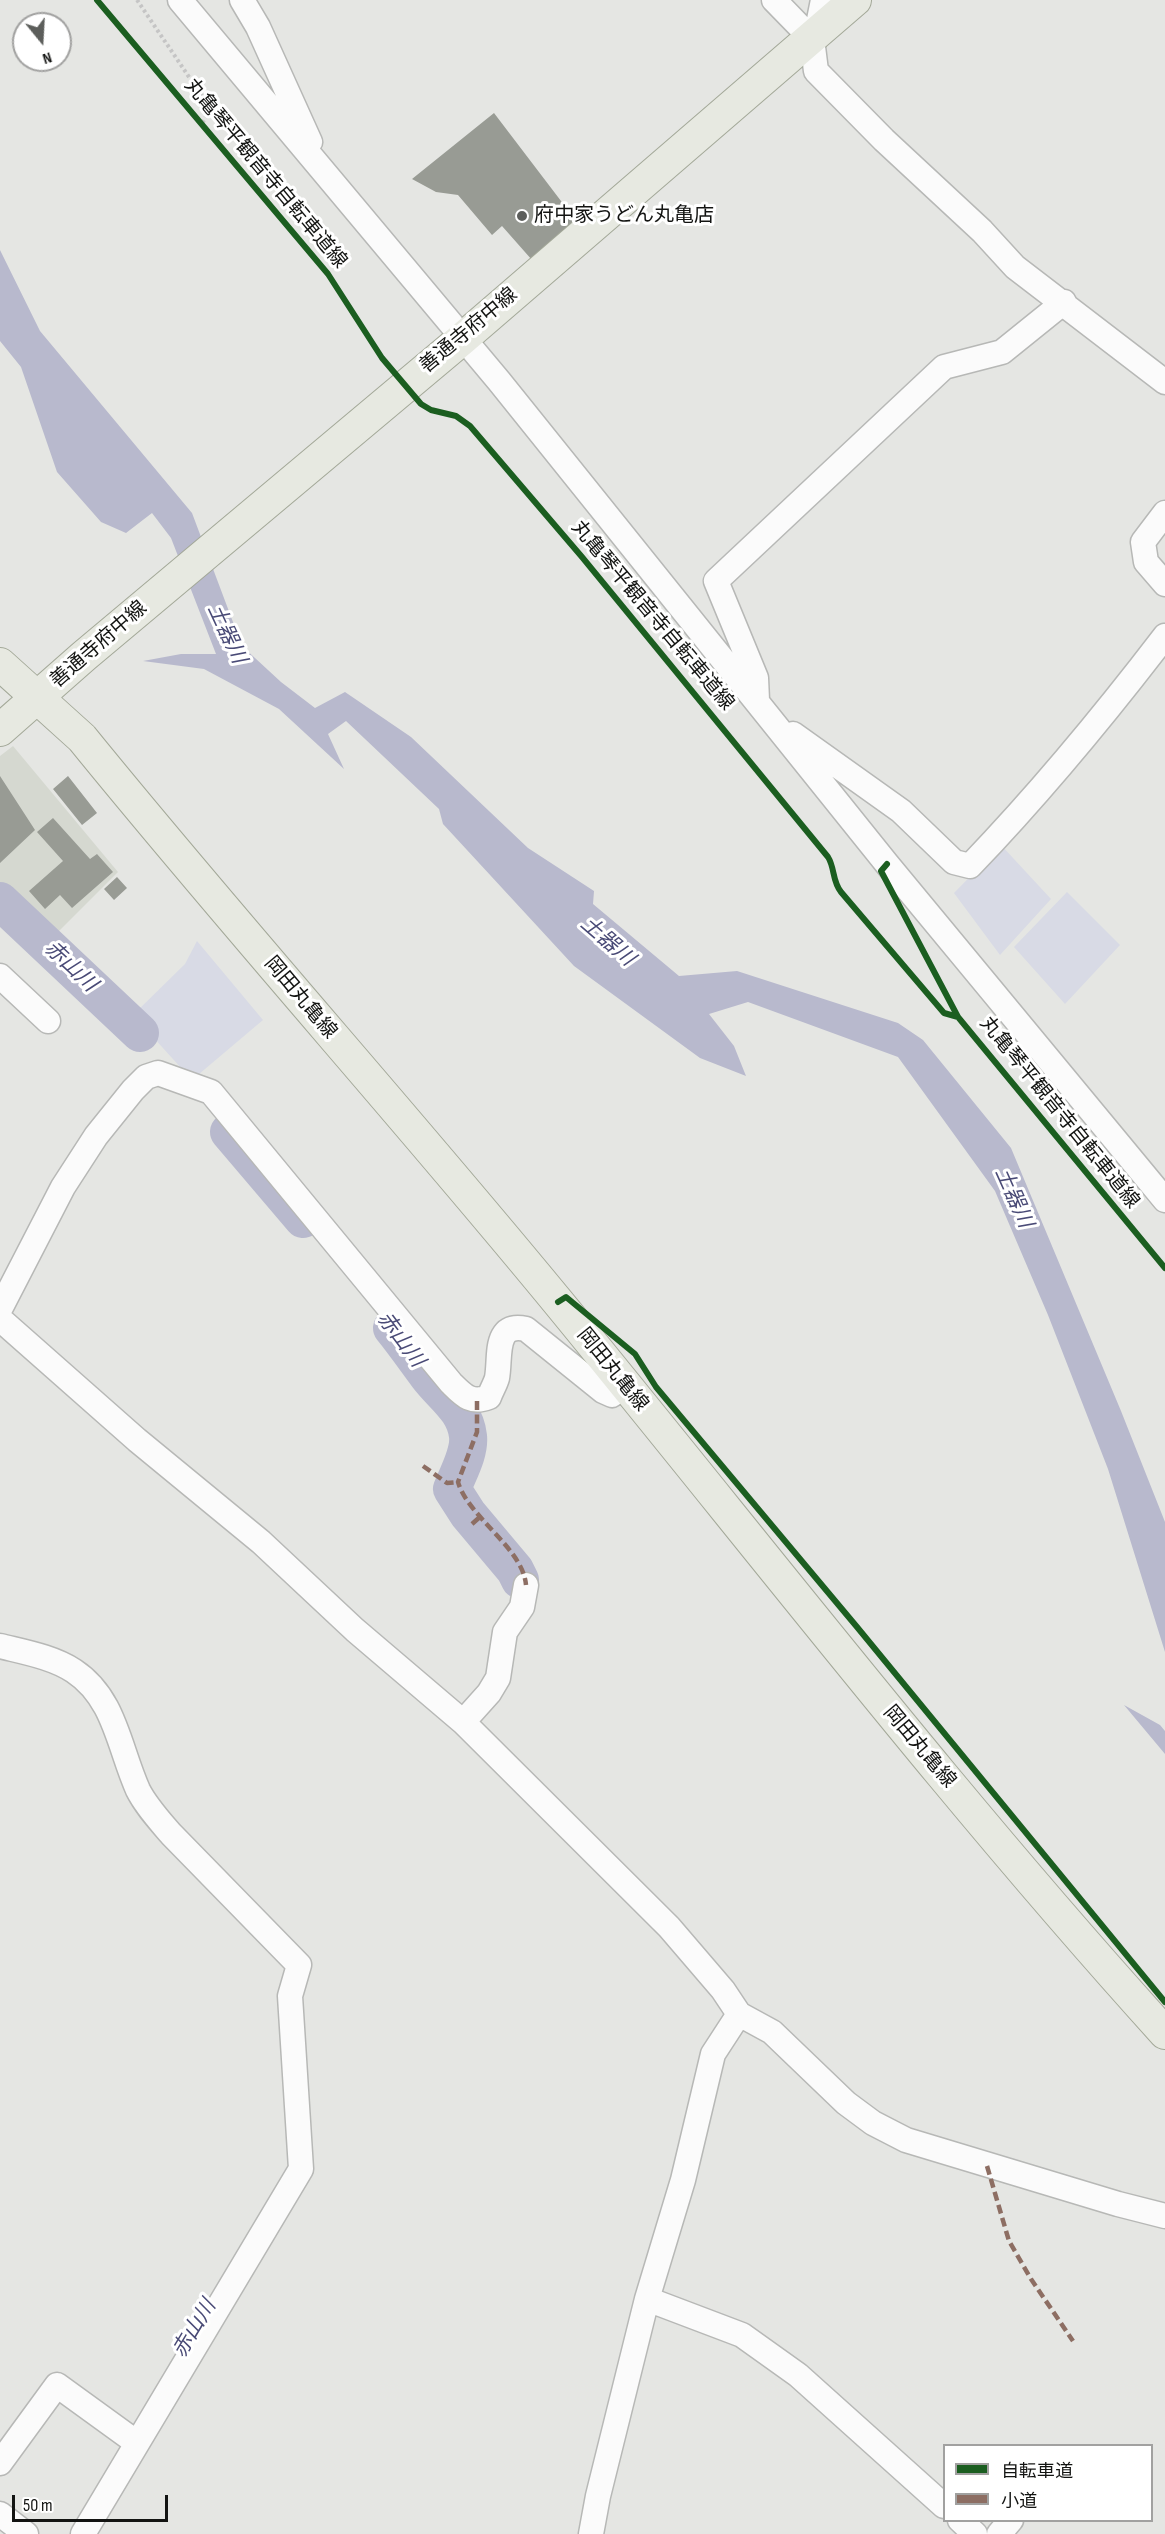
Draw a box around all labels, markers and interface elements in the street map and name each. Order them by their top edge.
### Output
north arrow [12,12,72,72]
text: N [40,47,54,68]
street label: 丸亀琴平観音寺自転車道線 [179,74,351,274]
place label: 府中家うどん丸亀店 [534,204,714,228]
marker: 府中家うどん丸亀店 [515,209,529,223]
street label: 善通寺府中線 [415,283,523,379]
street label: 丸亀琴平観音寺自転車道線 [566,516,738,716]
street label: 善通寺府中線 [46,597,152,693]
water label: 土器川 [201,600,251,668]
water label: 土器川 [575,912,639,972]
water label: 赤山川 [38,936,102,998]
street label: 岡田丸亀線 [259,952,341,1044]
street label: 丸亀琴平観音寺自転車道線 [974,1012,1144,1214]
water label: 土器川 [989,1164,1037,1232]
water label: 赤山川 [371,1307,429,1373]
street label: 岡田丸亀線 [571,1324,653,1416]
street label: 岡田丸亀線 [878,1701,960,1793]
water label: 赤山川 [168,2296,222,2362]
legend [943,2444,1153,2522]
text: 自転車道 [1001,2461,1073,2482]
scale bar [15,2483,171,2521]
text: 小道 [1001,2491,1037,2512]
text: 50 m [23,2495,53,2516]

